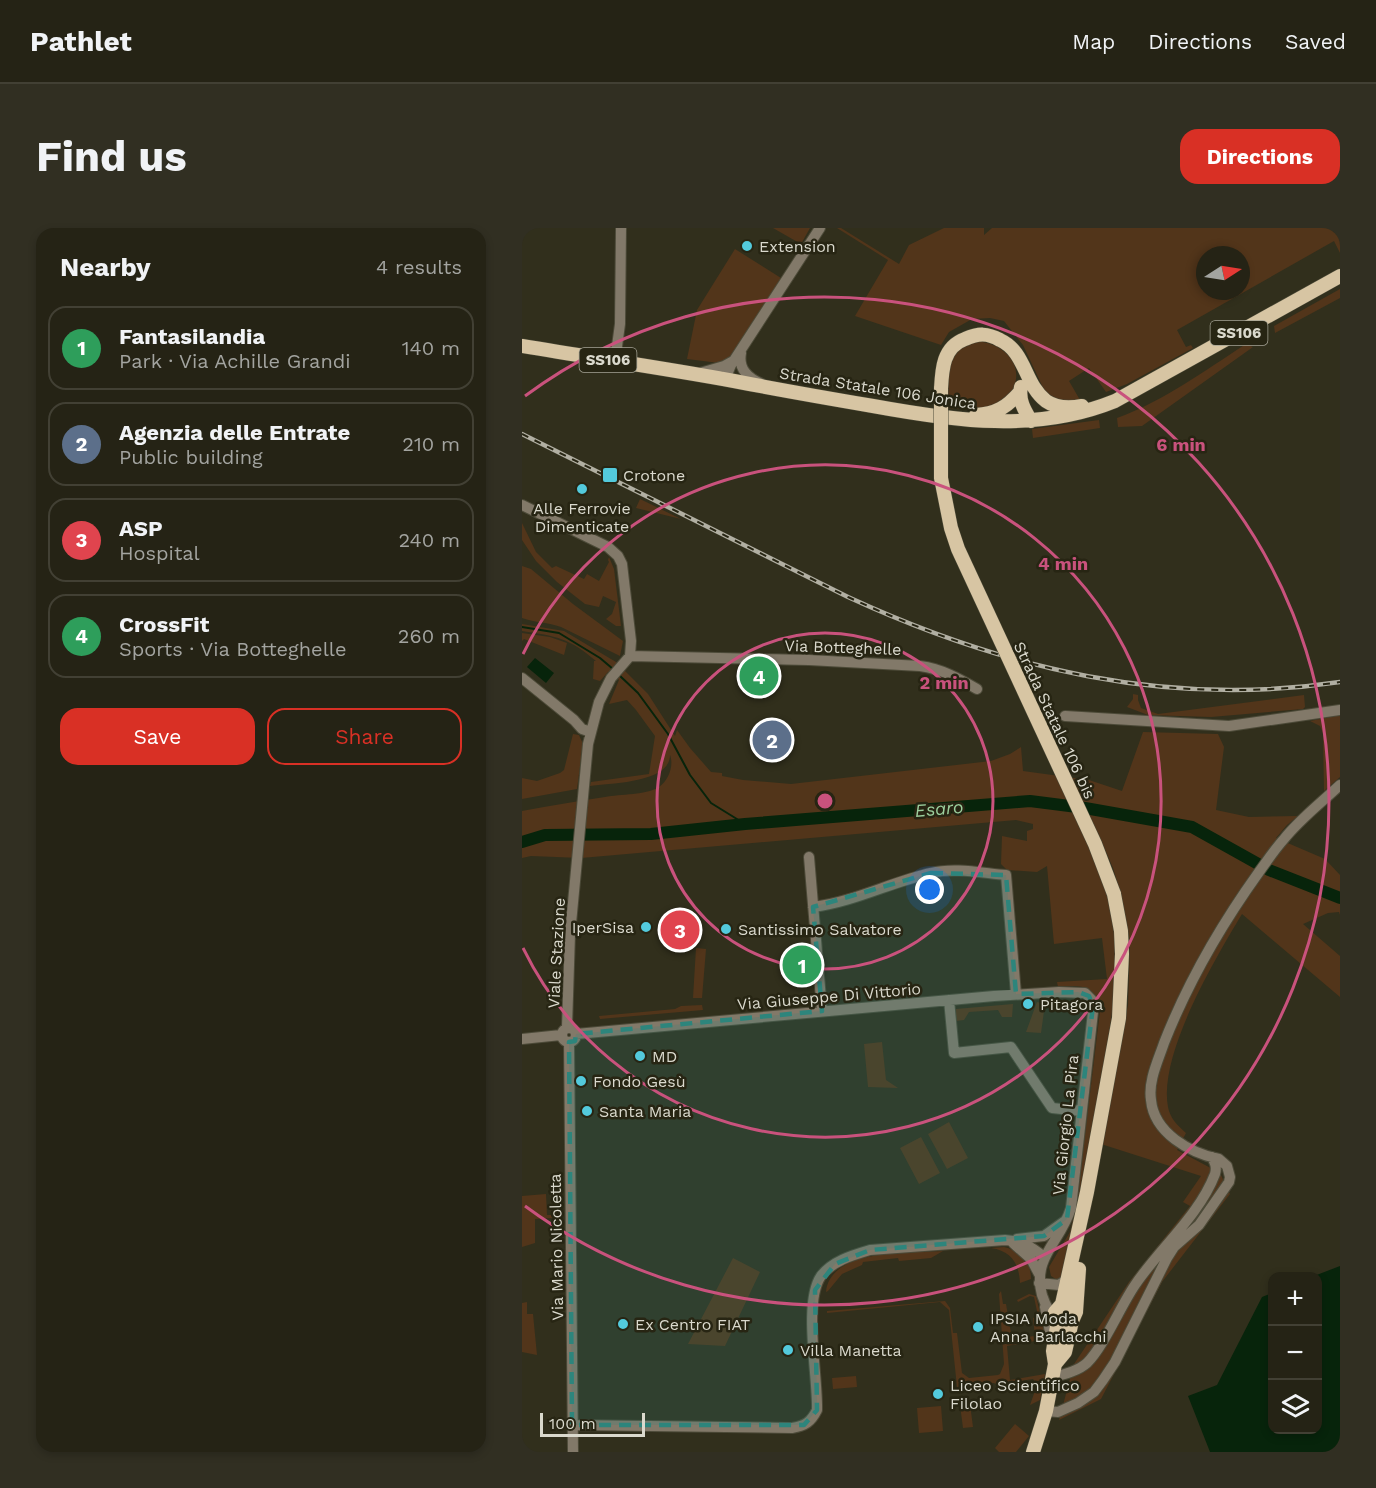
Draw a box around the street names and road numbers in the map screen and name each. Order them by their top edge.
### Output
road number: SS106 [1210,321,1268,345]
road number: SS106 [580,348,637,372]
street label: Strada Statale 106 Jonica [778,364,978,413]
street label: Via Botteghelle [784,636,902,659]
street label: Strada Statale 106 bis [1010,639,1099,802]
street label: Viale Stazione [544,897,569,1009]
street label: Via Giuseppe Di Vittorio [736,979,922,1014]
street label: Via Giorgio La Pira [1049,1054,1082,1196]
street label: Via Mario Nicoletta [546,1173,567,1321]

